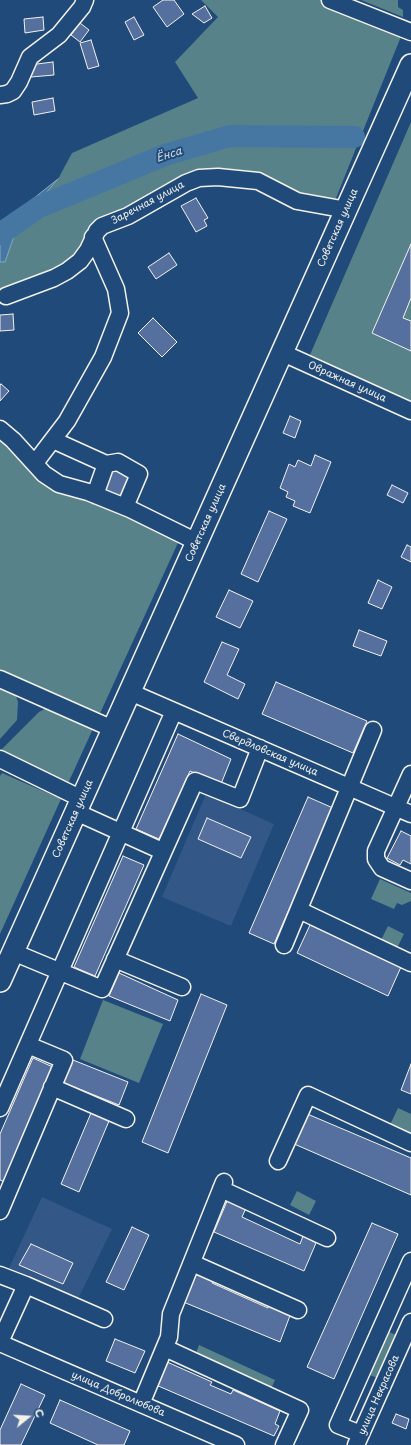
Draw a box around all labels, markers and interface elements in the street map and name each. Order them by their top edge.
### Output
water label: Ёнса [154,145,184,165]
street label: Заречная улица [110,179,186,227]
street label: Советская улица [315,187,361,269]
street label: Овражная улица [306,359,388,405]
street label: Советская улица [183,482,229,564]
street label: Свердловская улица [220,727,320,779]
street label: Советская улица [50,778,96,860]
street label: улица Некрасова [356,1353,402,1437]
street label: улица Добролюбова [69,1369,167,1419]
north arrow [8,1397,48,1437]
text: С [31,1407,49,1420]

